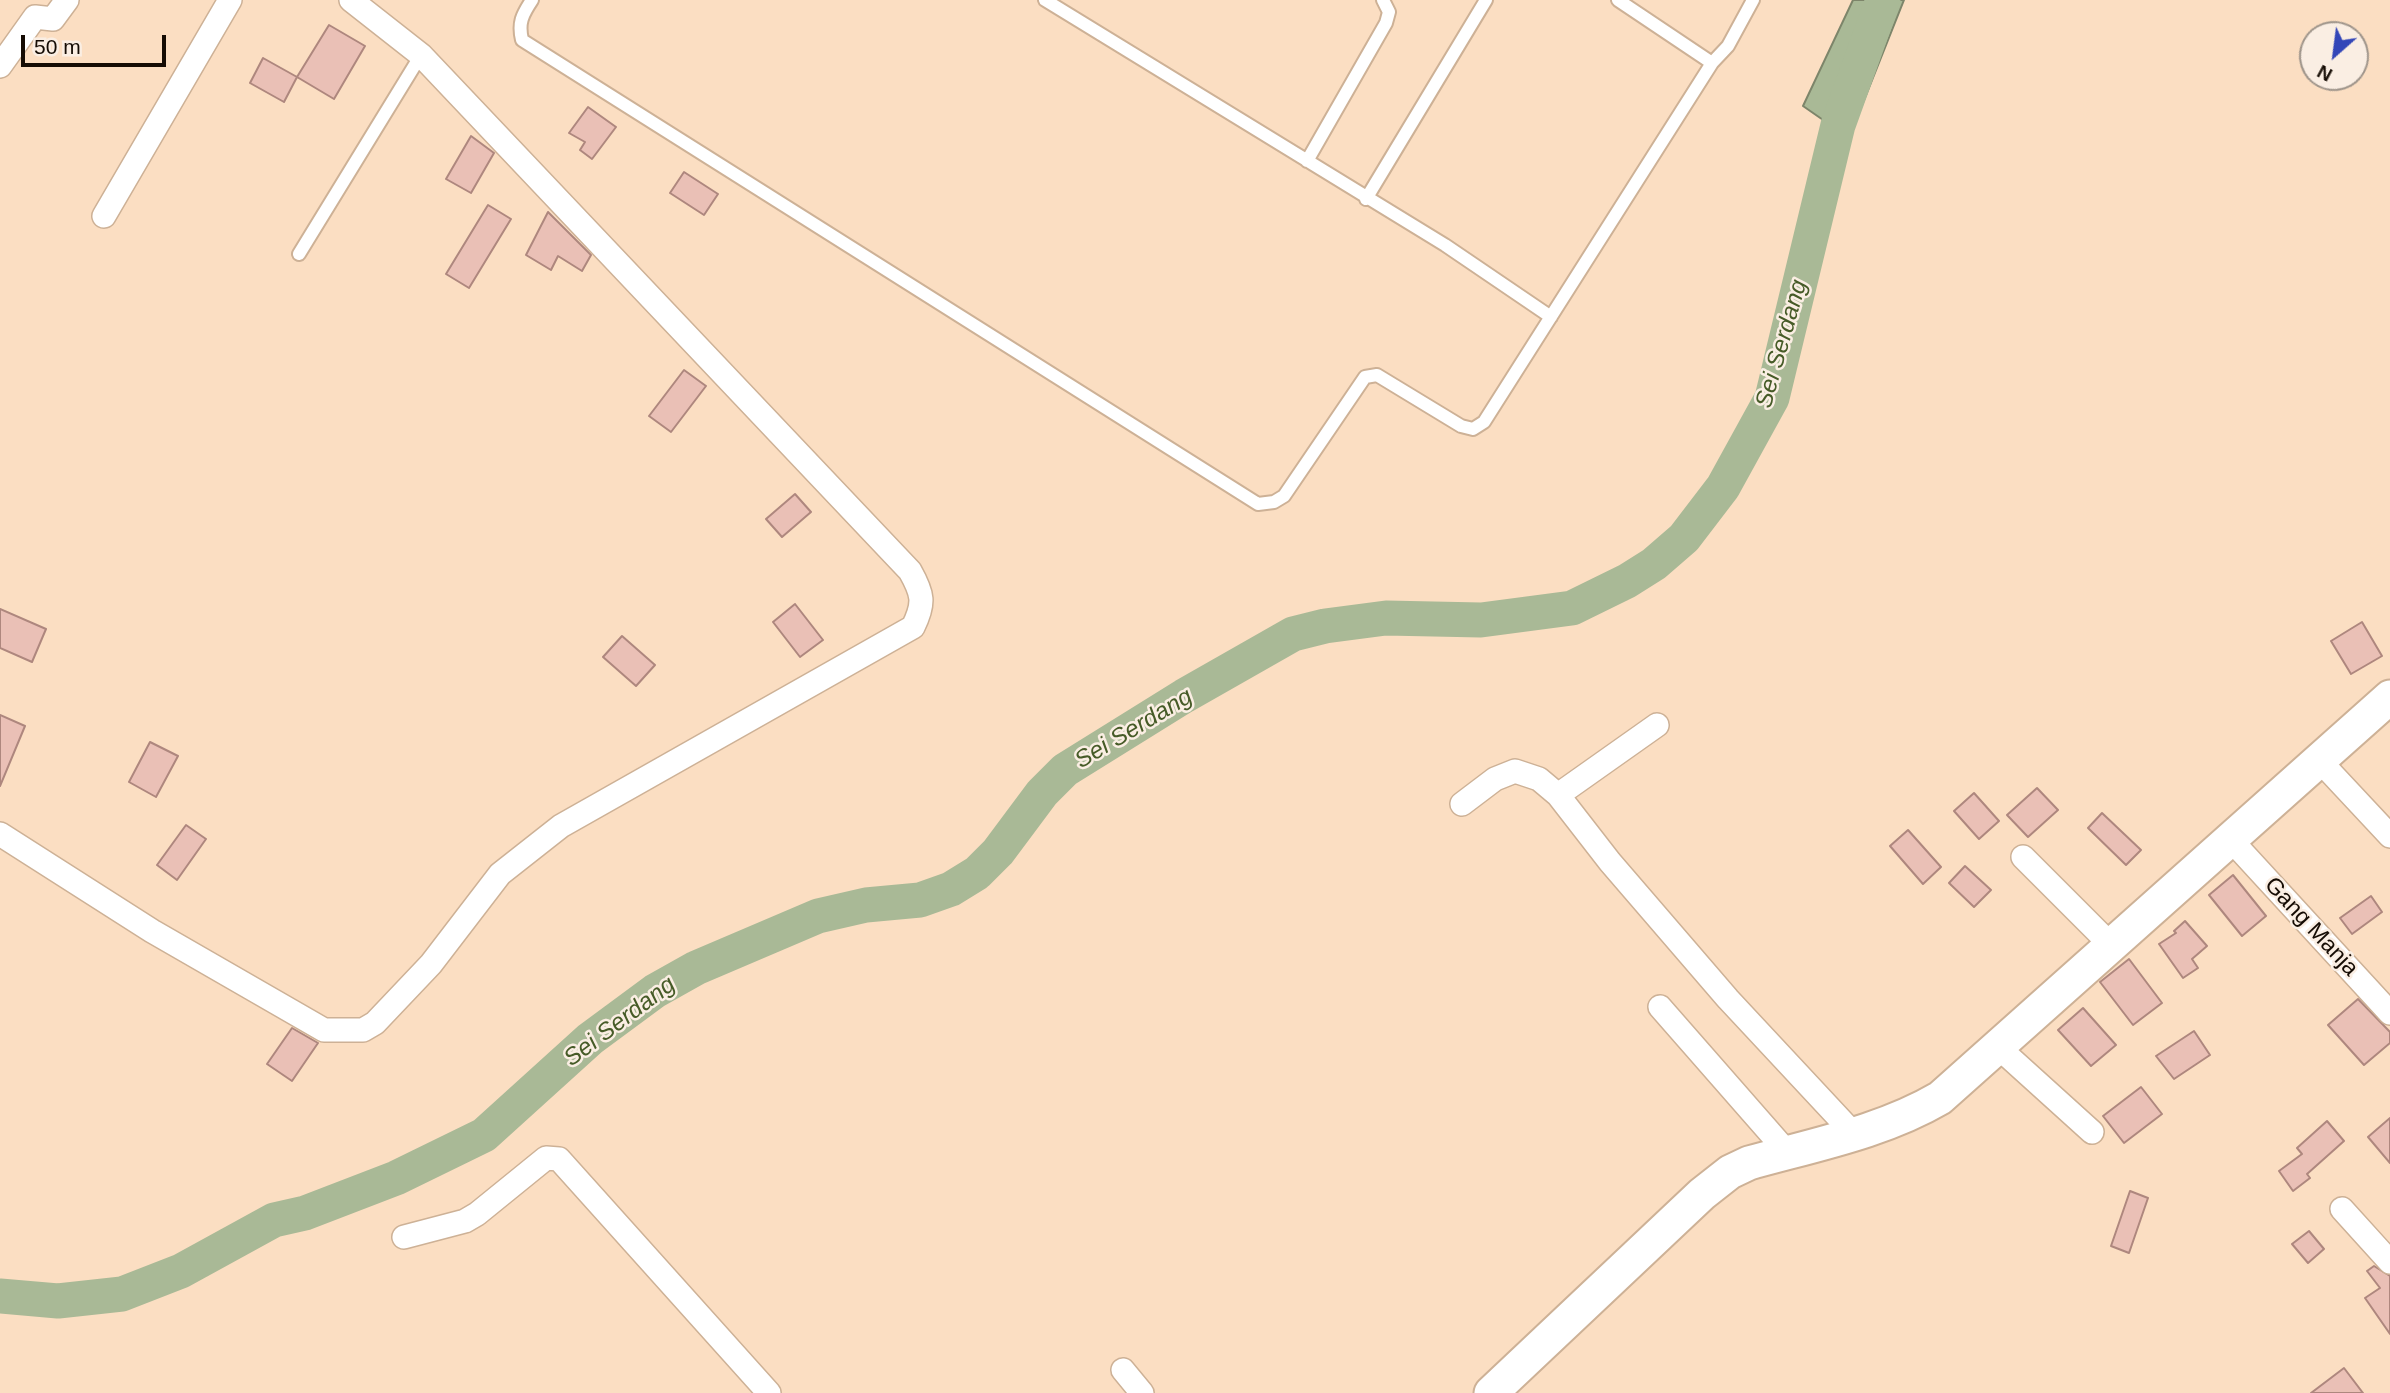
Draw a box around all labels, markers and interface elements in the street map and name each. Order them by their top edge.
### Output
scale bar [24,21,170,65]
north arrow [2299,21,2369,91]
text: 50 m [34,35,81,58]
text: N [2314,61,2336,86]
water label: Sei Serdang [1750,277,1814,411]
water label: Sei Serdang [1070,683,1198,775]
street label: Gang Manja [2258,872,2364,982]
water label: Sei Serdang [559,971,681,1073]

